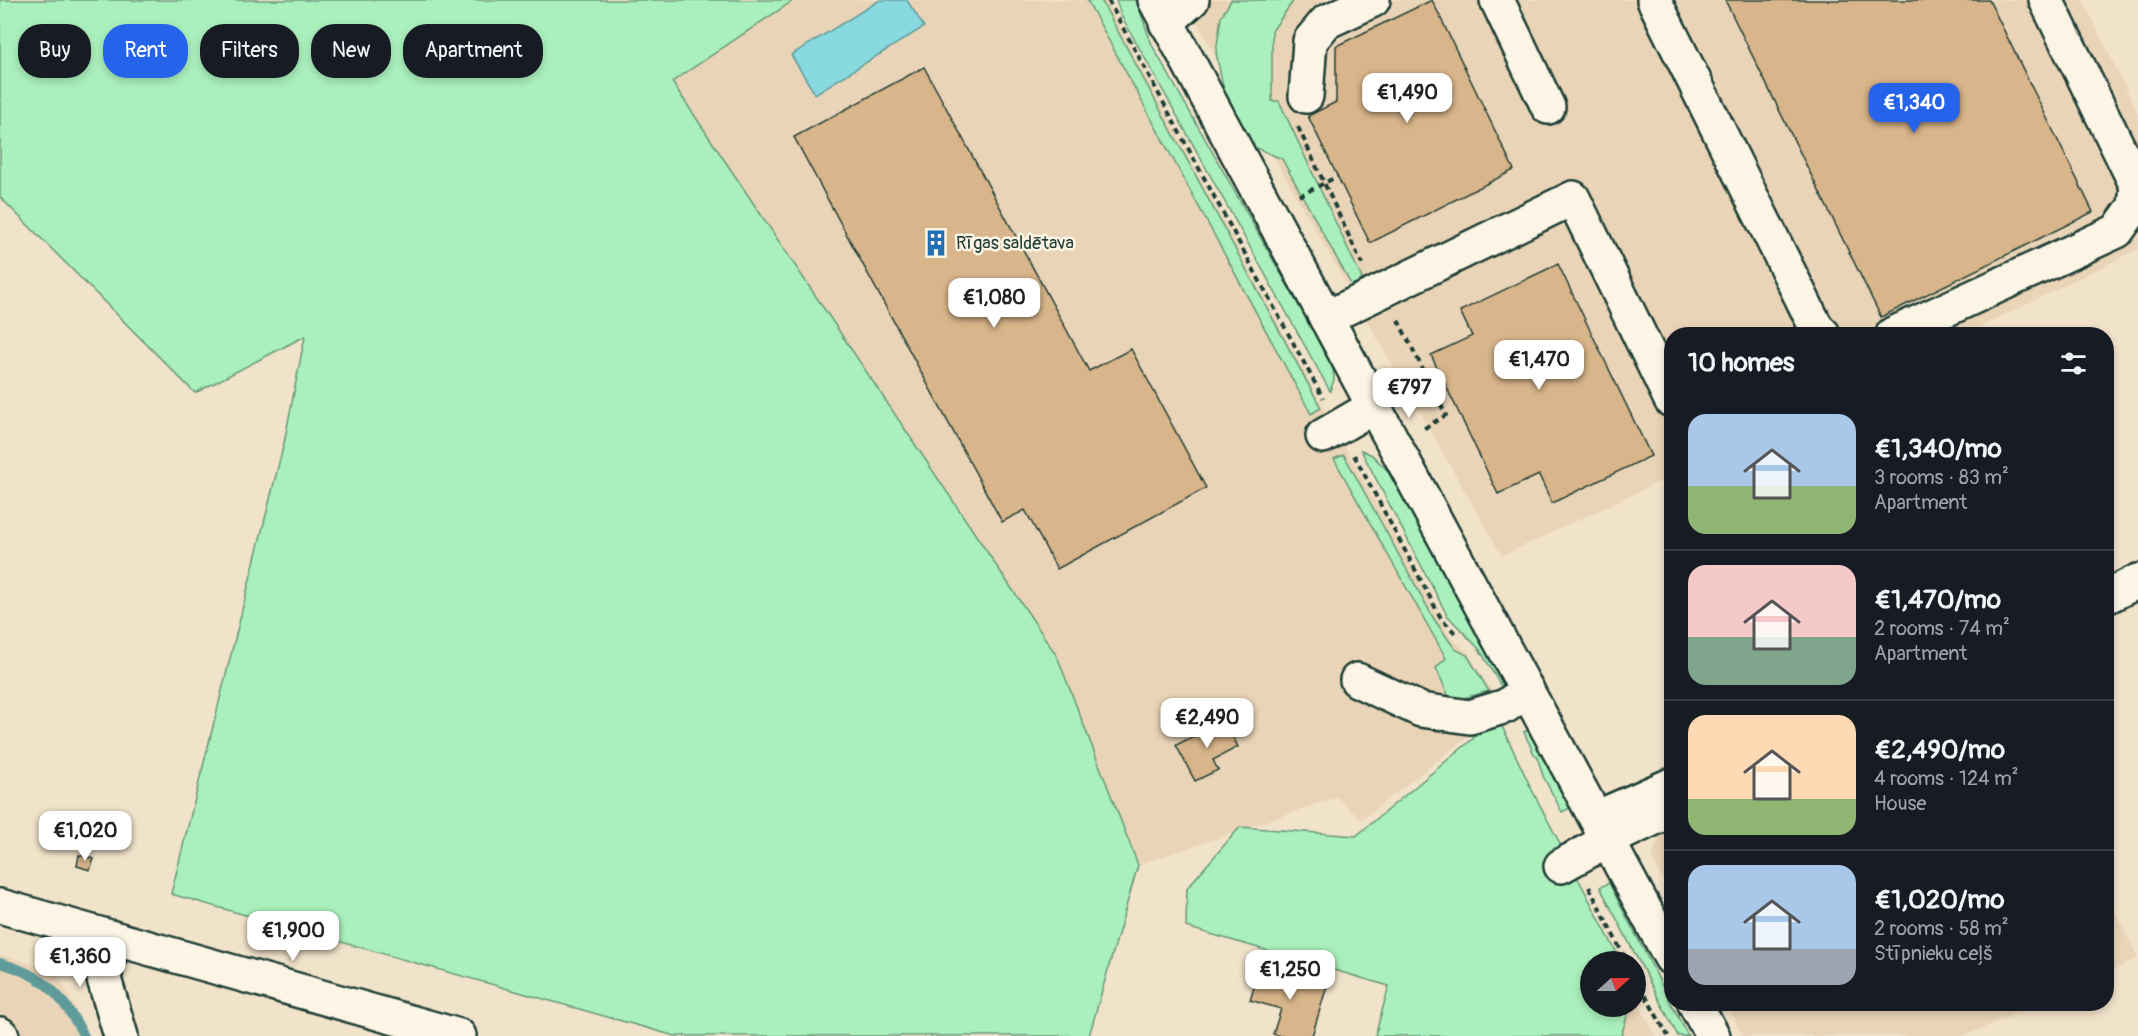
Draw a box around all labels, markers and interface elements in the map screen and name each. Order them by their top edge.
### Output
chip: Buy [18,24,91,78]
chip: Rent [103,24,188,78]
chip: Filters [200,24,299,78]
chip: New [311,24,391,78]
chip: Apartment [403,24,543,78]
pin: €1,490 [1358,73,1456,124]
text: €1,490 [1376,80,1438,105]
pin: €1,340 [1865,83,1963,134]
text: €1,340 [1883,90,1945,115]
building icon: Rīgas saldētava [921,228,951,258]
place label: Rīgas saldētava [956,232,1074,255]
pin: €1,080 [945,278,1043,329]
text: €1,080 [962,285,1026,310]
pin: €1,470 [1490,340,1588,391]
text: €1,470 [1508,347,1570,372]
text: 10 homes [1688,347,1794,379]
icon: filters [2057,347,2090,380]
pin: €797 [1373,368,1445,419]
text: €797 [1387,375,1431,400]
text: €1,340/mo [1874,433,2002,465]
icon: home [1736,438,1808,510]
text: 3 rooms · 83 m² [1874,465,2009,490]
text: Apartment [1874,490,1967,515]
text: €1,470/mo [1874,584,2001,616]
icon: home [1736,589,1808,661]
text: 2 rooms · 74 m² [1874,616,2010,641]
text: Apartment [1874,641,1967,666]
pin: €2,490 [1158,698,1256,749]
text: €2,490 [1174,705,1240,730]
text: €2,490/mo [1874,734,2005,766]
icon: home [1736,739,1808,811]
text: 4 rooms · 124 m² [1874,766,2019,791]
text: House [1874,791,1926,816]
pin: €1,020 [36,811,134,862]
text: €1,020 [53,818,117,843]
text: €1,020/mo [1874,884,2004,916]
icon: home [1736,889,1808,961]
pin: €1,900 [244,911,342,962]
text: 2 rooms · 58 m² [1874,916,2009,941]
text: €1,900 [261,918,325,943]
pin: €1,360 [31,937,129,988]
text: Stīpnieku ceļš [1874,941,1992,966]
text: €1,360 [49,944,111,969]
pin: €1,250 [1241,950,1339,1001]
north arrow [1580,951,1646,1017]
map controls [1580,951,1646,1017]
text: €1,250 [1259,957,1321,982]

